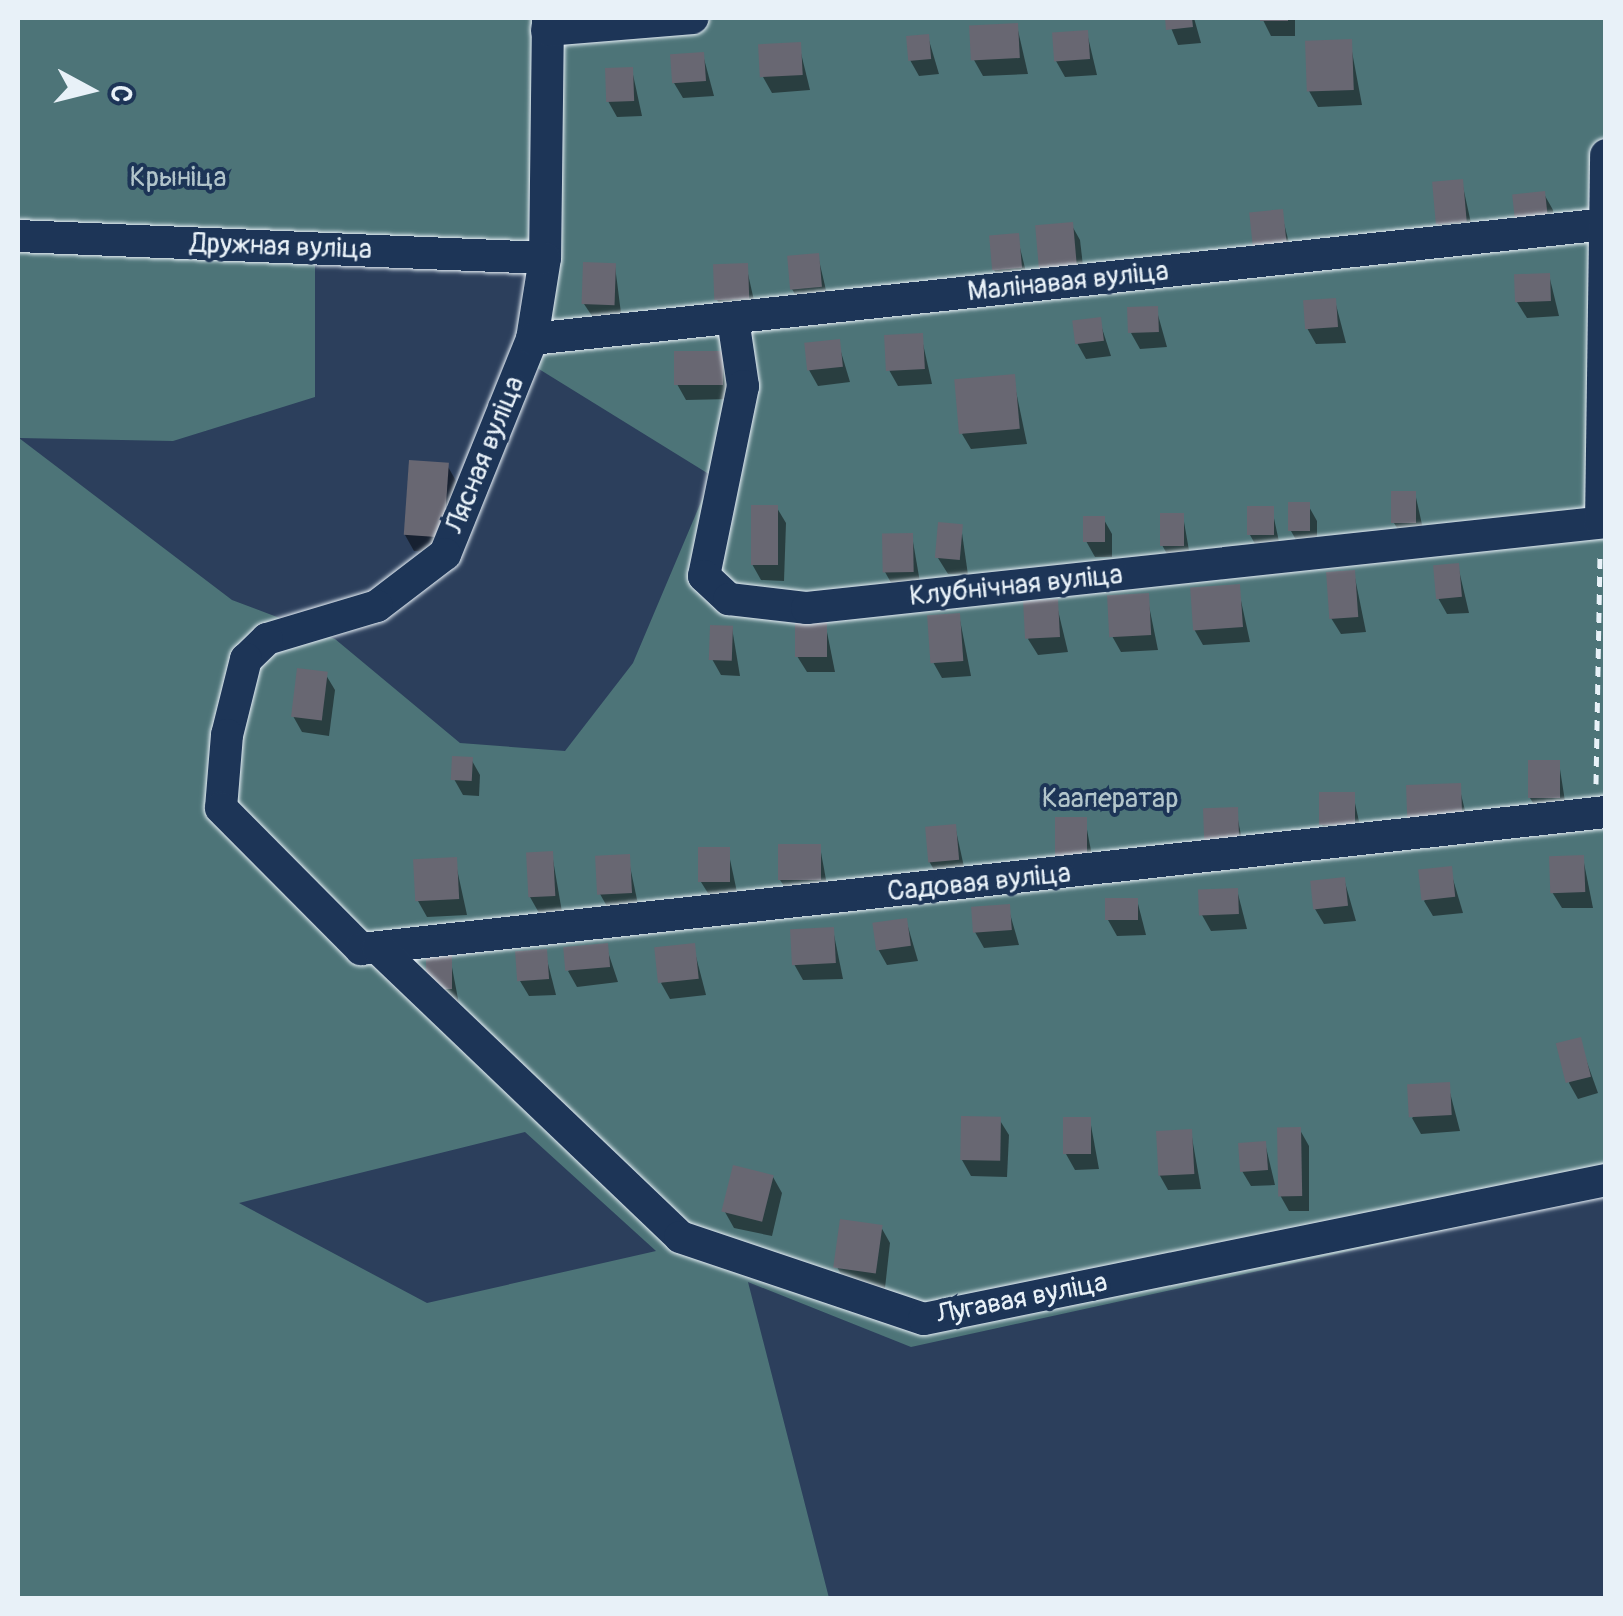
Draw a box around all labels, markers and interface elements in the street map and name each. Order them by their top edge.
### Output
north arrow [40,40,140,140]
text: С [102,83,139,104]
park label: Крыніца [130,161,226,195]
street label: Дружная вуліца [189,227,373,267]
street label: Малінавая вуліца [966,255,1170,309]
street label: Лясная вуліца [438,372,532,538]
street label: Клубнічная вуліца [908,558,1124,614]
park label: Кааператар [1042,782,1178,816]
street label: Садовая вуліца [886,857,1072,909]
street label: Лугавая вуліца [934,1266,1110,1332]

